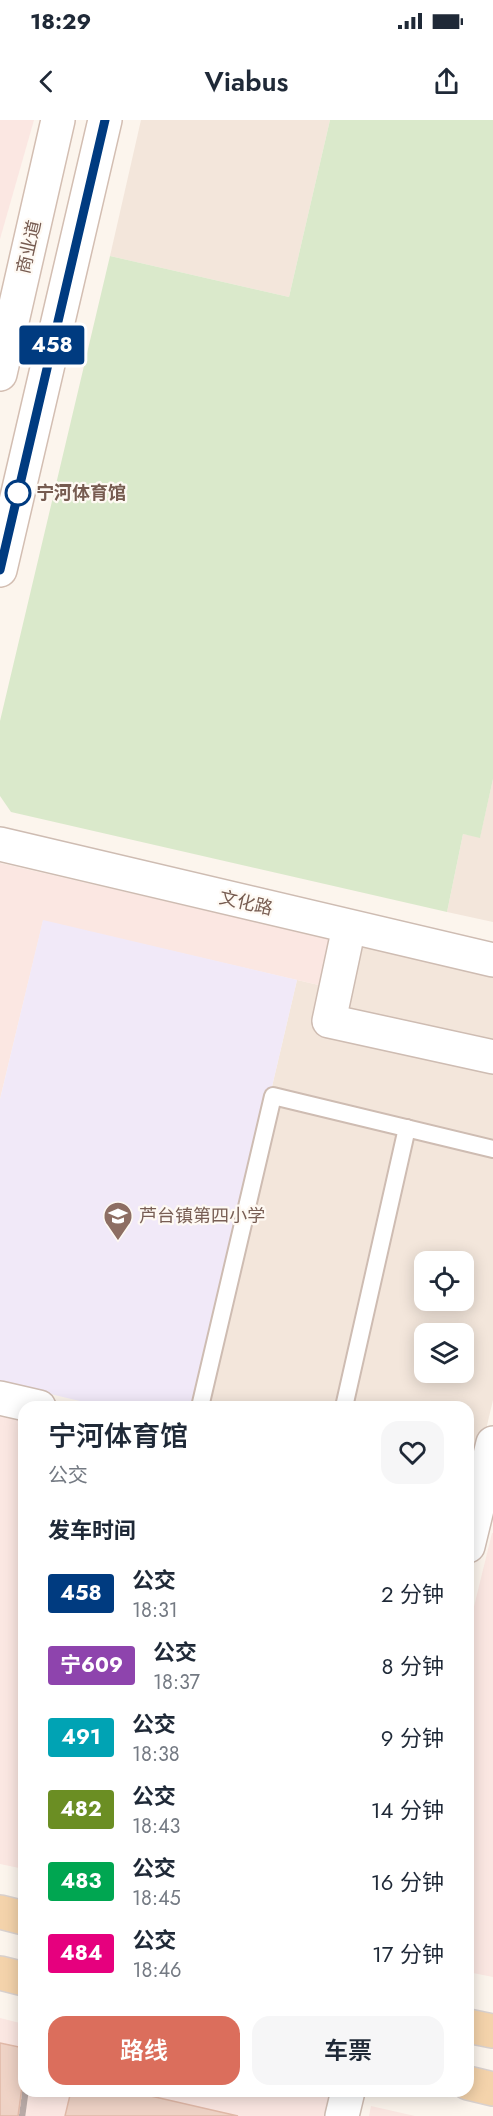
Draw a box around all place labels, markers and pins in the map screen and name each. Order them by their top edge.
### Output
marker: 宁河体育馆 [5,480,31,506]
place label: 宁河体育馆 [36,480,126,506]
school or university icon: 芦台镇第四小学 [102,1200,134,1242]
place label: 芦台镇第四小学 [139,1203,265,1229]

